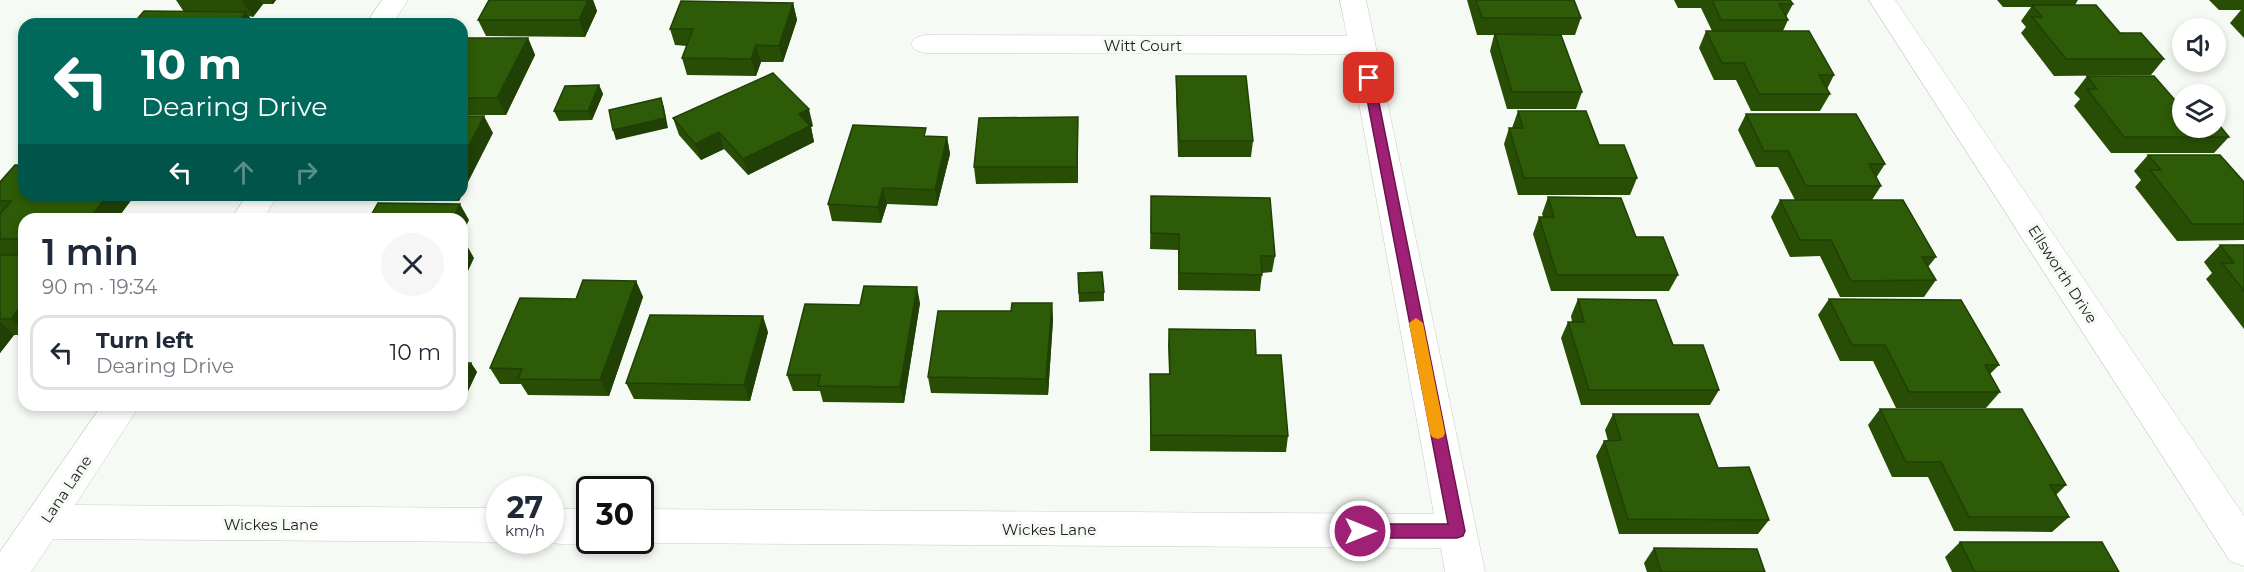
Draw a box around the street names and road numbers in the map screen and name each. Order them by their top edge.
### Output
street label: Witt Court [1104,36,1182,55]
street label: Ellsworth Drive [2024,221,2102,327]
street label: Lana Lane [36,452,96,526]
street label: Wickes Lane [224,515,318,534]
street label: Wickes Lane [1002,520,1096,539]

